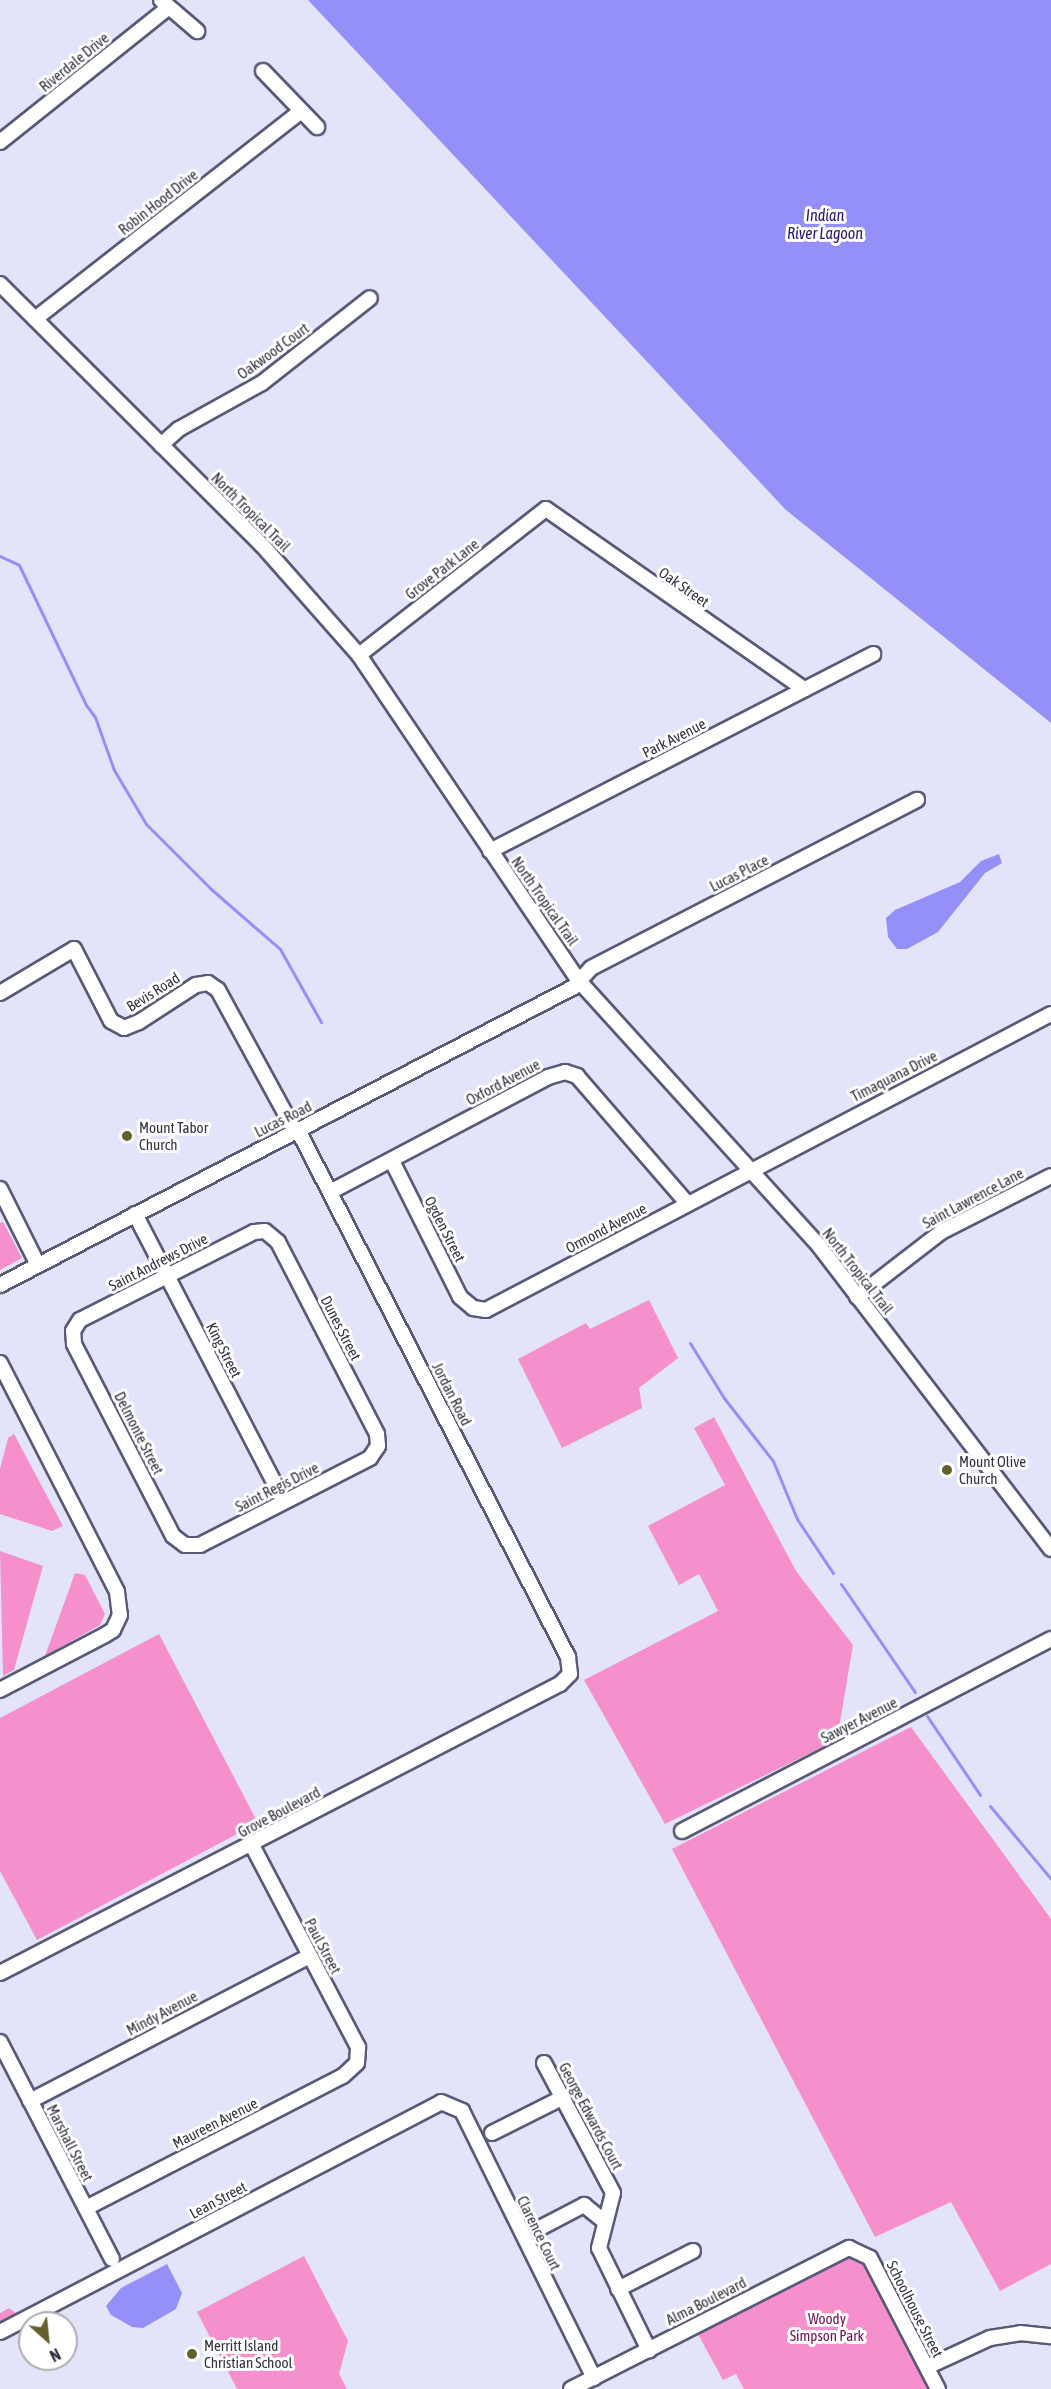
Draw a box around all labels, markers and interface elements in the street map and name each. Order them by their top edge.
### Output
street label: Riverdale Drive [36,29,112,95]
street label: Robin Hood Drive [115,165,201,239]
water label: Indian River Lagoon [787,205,863,243]
street label: Oakwood Court [234,319,312,383]
street label: North Tropical Trail [208,469,294,555]
street label: Grove Park Lane [402,535,482,603]
street label: Oak Street [655,563,713,611]
street label: Park Avenue [639,714,709,762]
street label: Lucas Place [707,851,771,895]
street label: North Tropical Trail [508,853,582,949]
street label: Bevis Road [123,969,183,1015]
street label: Timaquana Drive [848,1047,940,1105]
street label: Oxford Avenue [463,1055,543,1109]
street label: Lucas Road [251,1097,315,1141]
place label: Mount Tabor Church [139,1118,208,1153]
marker: Mount Tabor Church [120,1129,134,1143]
street label: Saint Lawrence Lane [919,1164,1027,1232]
street label: Ogden Street [421,1193,469,1265]
street label: Ormond Avenue [562,1199,650,1257]
street label: North Tropical Trail [819,1224,897,1318]
street label: Saint Andrews Drive [106,1229,210,1295]
street label: Dunes Street [317,1293,365,1363]
street label: King Street [202,1319,246,1381]
street label: Jordan Road [428,1359,476,1429]
street label: Delmonte Street [110,1389,168,1477]
place label: Mount Olive Church [959,1452,1026,1487]
street label: Saint Regis Drive [232,1458,322,1516]
marker: Mount Olive Church [940,1463,954,1477]
street label: Sawyer Avenue [818,1693,900,1747]
street label: Grove Boulevard [235,1783,323,1841]
street label: Paul Street [301,1915,345,1977]
street label: Mindy Avenue [123,1987,201,2039]
street label: George Edwards Court [555,2059,627,2173]
street label: Maureen Avenue [169,2094,261,2152]
street label: Marshall Street [43,2102,97,2184]
street label: Lean Street [186,2178,250,2222]
street label: Clarence Court [513,2193,565,2273]
street label: Schoolhouse Street [883,2258,947,2360]
street label: Alma Boulevard [663,2273,749,2329]
park label: Woody Simpson Park [790,2309,864,2344]
north arrow [18,2311,78,2371]
place label: Merritt Island Christian School [204,2336,292,2371]
text: N [47,2345,64,2365]
marker: Merritt Island Christian School [185,2347,199,2361]

